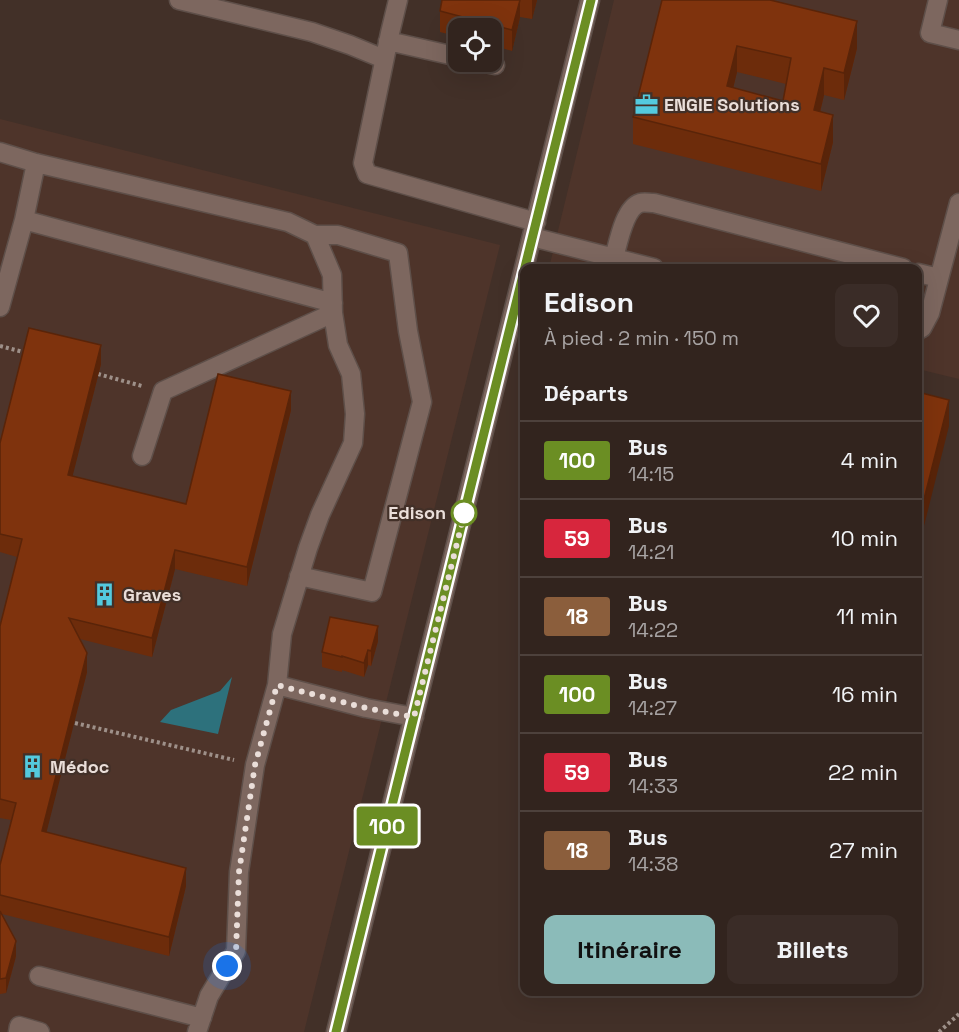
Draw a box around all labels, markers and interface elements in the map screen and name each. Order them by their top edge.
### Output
map controls [448,18,502,72]
button: locate [448,18,502,72]
office icon: ENGIE Solutions [633,92,659,118]
place label: ENGIE Solutions [664,93,800,116]
text: Edison [544,284,634,320]
button: heart [835,284,898,347]
text: À pied · 2 min · 150 m [544,325,739,351]
text: Départs [544,379,628,407]
text: Bus [628,433,668,461]
text: 4 min [841,446,898,474]
text: 100 [559,447,595,474]
text: 14:15 [628,461,674,487]
marker: Edison [451,500,477,526]
place label: Edison [388,501,446,524]
text: Bus [628,511,668,539]
text: 10 min [831,524,898,552]
text: 59 [564,525,590,552]
text: 14:21 [628,539,674,565]
building icon: Graves [92,582,118,608]
place label: Graves [123,583,181,606]
text: Bus [628,589,668,617]
text: 11 min [836,602,898,630]
text: 18 [566,603,588,630]
text: 14:22 [628,617,678,643]
text: Bus [628,667,668,695]
text: 16 min [832,680,898,708]
text: 100 [559,681,595,708]
text: 14:27 [628,695,677,721]
text: Bus [628,745,668,773]
building icon: Médoc [19,754,45,780]
place label: Médoc [50,755,109,778]
text: 22 min [828,758,898,786]
text: 59 [564,759,590,786]
text: 14:33 [628,773,678,799]
line badge: 100 [352,806,422,846]
text: 100 [369,813,405,840]
text: Bus [628,823,668,851]
text: 27 min [829,836,898,864]
text: 18 [566,837,588,864]
text: 14:38 [628,851,678,877]
button: Itinéraire [544,915,715,984]
button: Billets [727,915,898,984]
your location [212,951,242,981]

